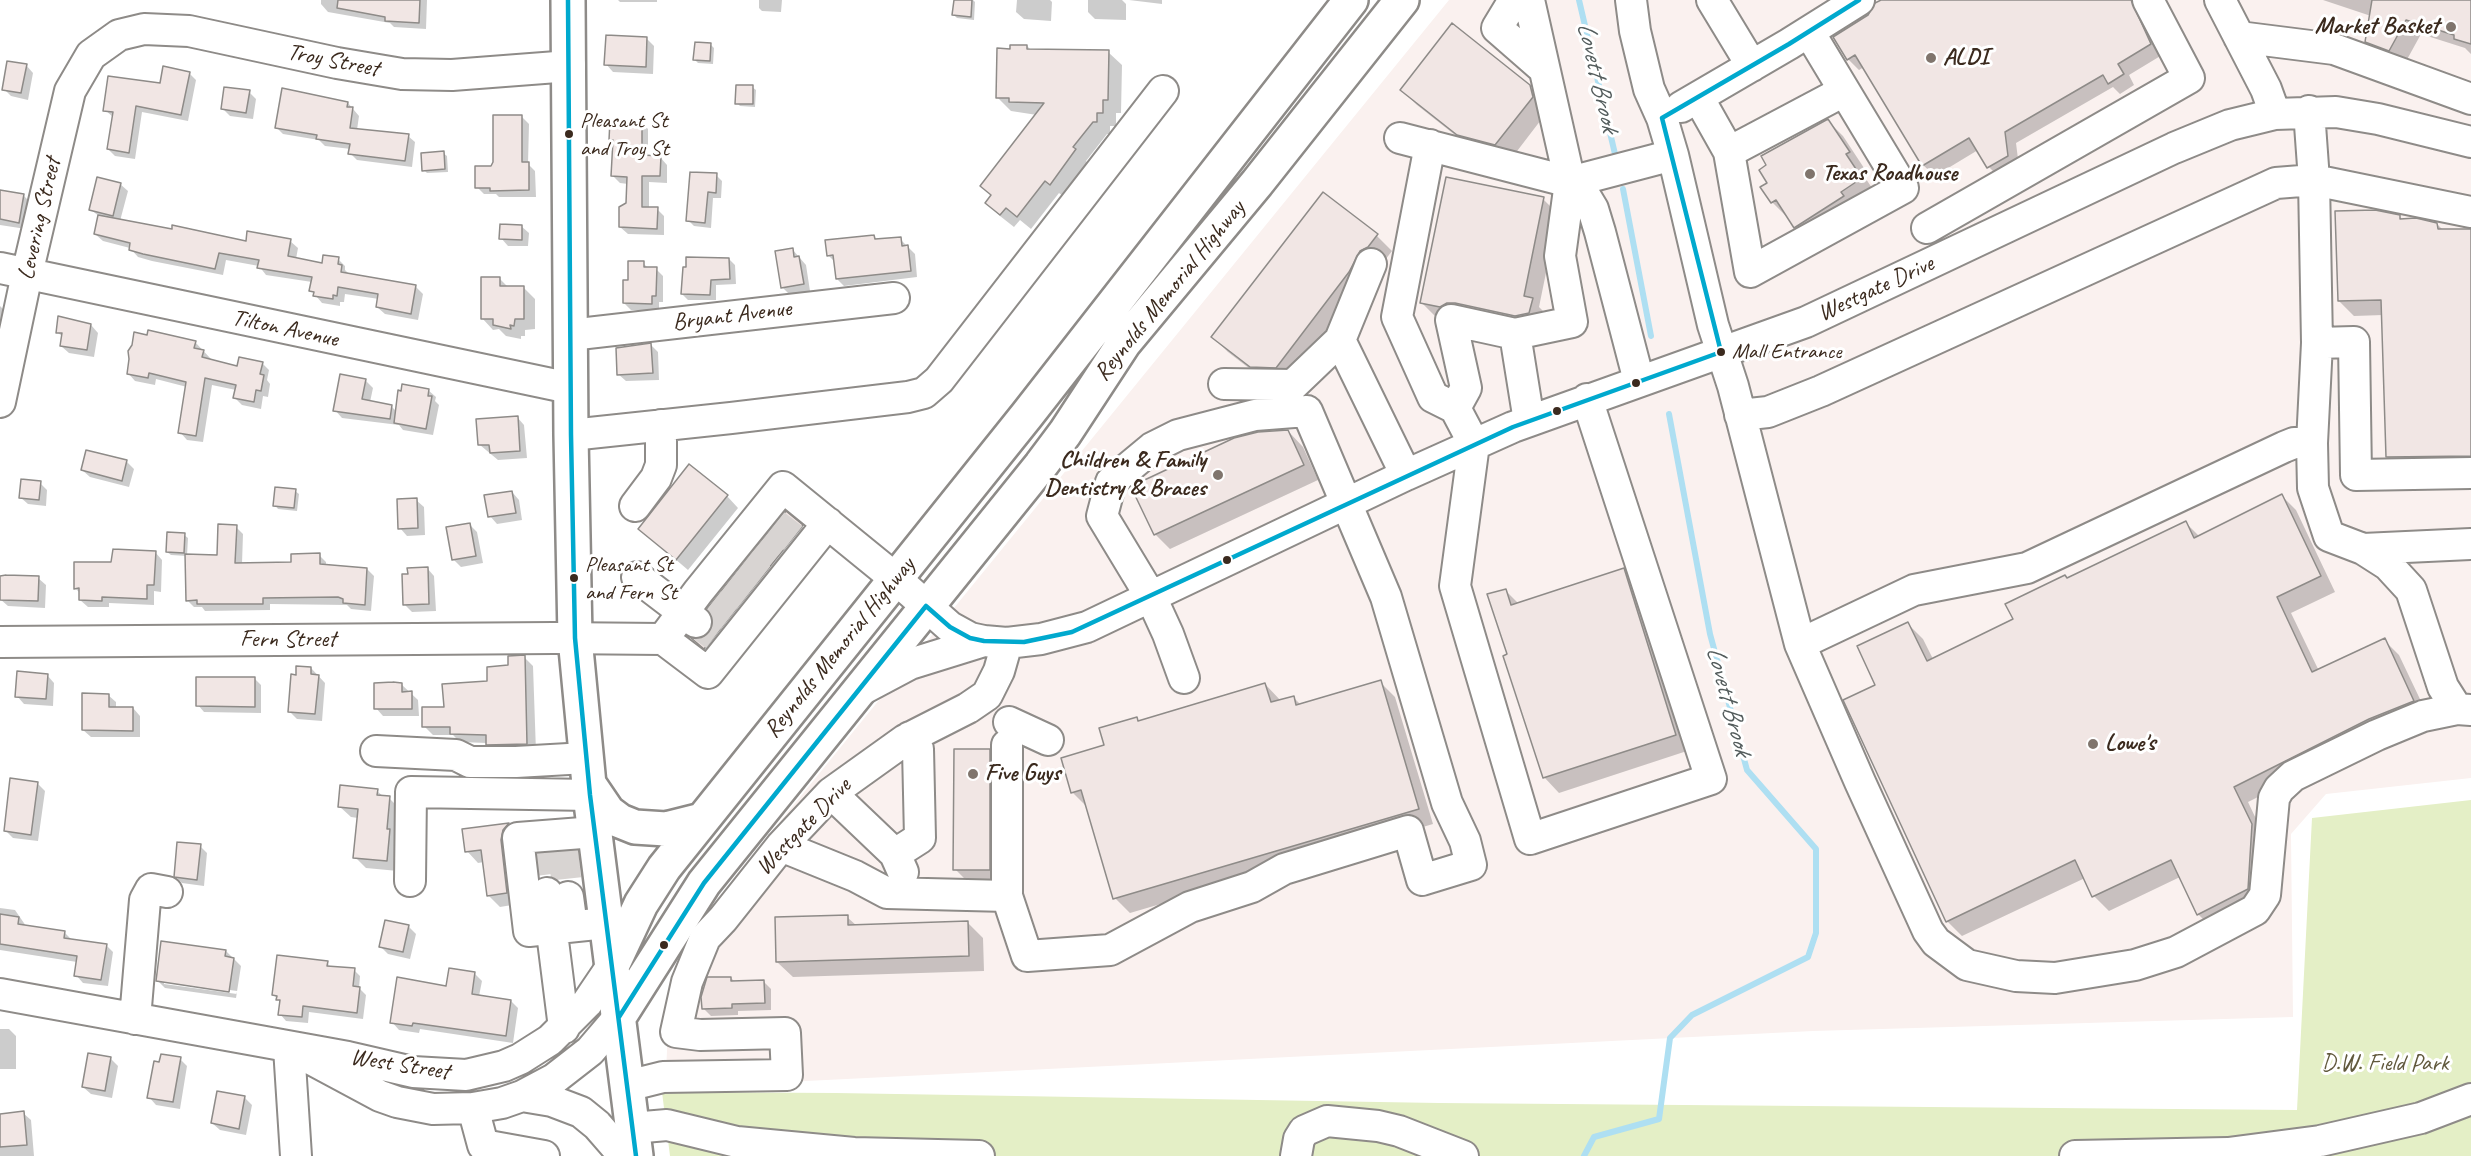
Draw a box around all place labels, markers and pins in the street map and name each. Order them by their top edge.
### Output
place label: Market Basket [2315,13,2439,41]
marker: Market Basket [2444,20,2458,34]
place label: ALDI [1943,44,1989,72]
marker: ALDI [1924,51,1938,65]
place label: Pleasant St and Troy St [580,108,669,160]
marker: Pleasant St and Troy St [563,128,575,140]
place label: Texas Roadhouse [1822,160,1957,188]
marker: Texas Roadhouse [1803,167,1817,181]
place label: Mall Entrance [1732,339,1841,365]
marker: Mall Entrance [1715,346,1727,358]
unlabelled marker [1630,377,1642,389]
unlabelled marker [1551,405,1563,417]
place label: Children & Family Dentistry & Braces [1045,447,1206,503]
marker: Children & Family Dentistry & Braces [1211,468,1225,482]
place label: Pleasant St and Fern St [585,552,677,604]
unlabelled marker [1221,554,1233,566]
marker: Pleasant St and Fern St [568,572,580,584]
place label: Lowe's [2105,730,2155,758]
marker: Lowe's [2086,737,2100,751]
place label: Five Guys [985,760,1060,788]
marker: Five Guys [966,767,980,781]
unlabelled marker [658,939,670,951]

